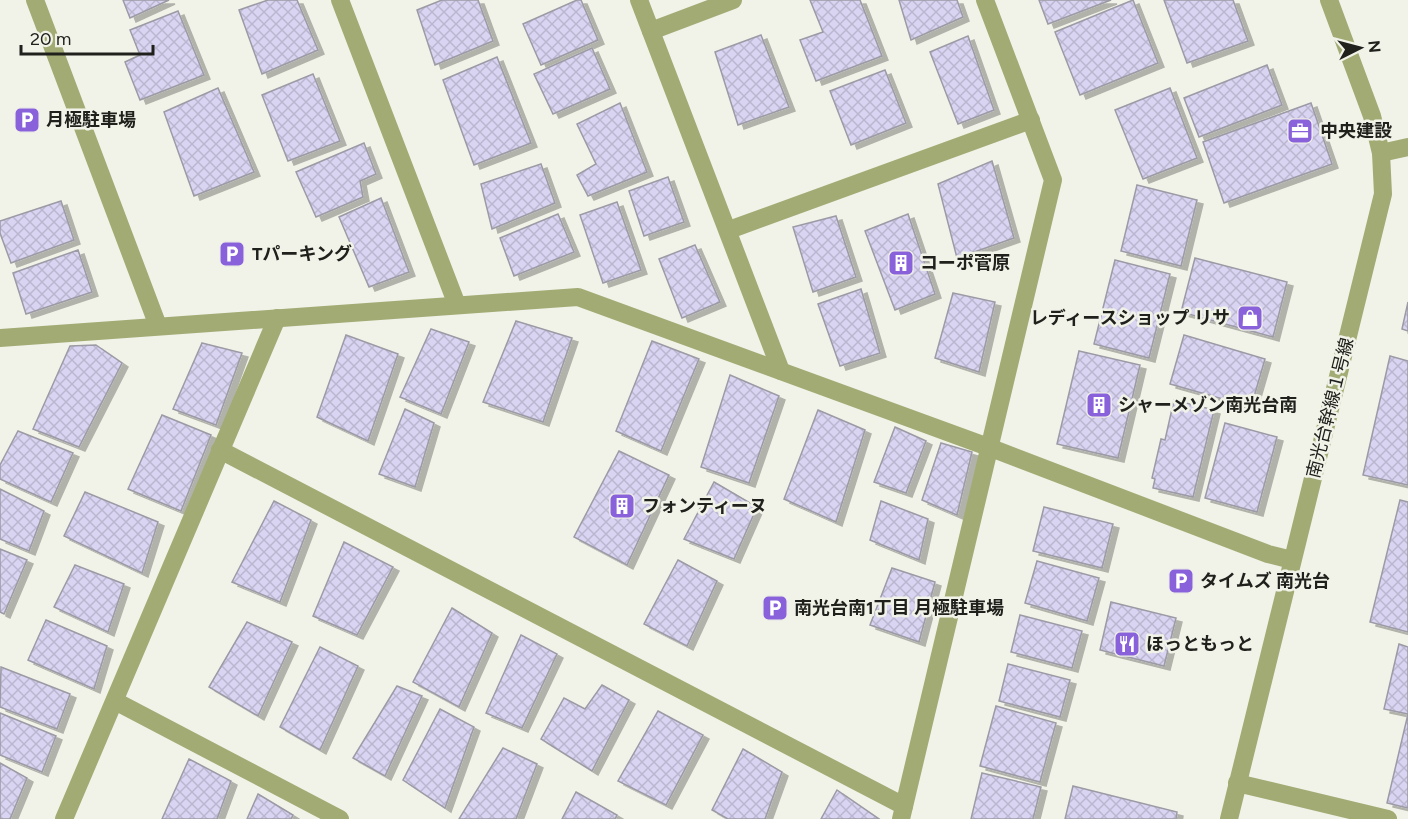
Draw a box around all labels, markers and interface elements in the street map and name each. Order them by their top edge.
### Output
scale bar [21,18,153,56]
north arrow [1330,18,1390,78]
text: 20 m [30,28,71,50]
text: N [1364,39,1385,54]
parking icon: 月極駐車場 [12,105,42,135]
place label: 月極駐車場 [46,109,136,131]
office icon: 中央建設 [1285,116,1315,146]
place label: 中央建設 [1320,120,1392,142]
parking icon: Tパーキング [217,239,247,269]
place label: Tパーキング [252,243,352,265]
building icon: コーポ菅原 [886,248,916,278]
place label: コーポ菅原 [920,252,1010,274]
shop icon: レディースショップ リサ [1235,303,1265,333]
place label: レディースショップ リサ [1030,307,1230,329]
street label: 南光台幹線１号線 [1302,335,1358,481]
building icon: シャーメゾン南光台南 [1084,390,1114,420]
place label: シャーメゾン南光台南 [1118,394,1297,416]
building icon: フォンティーヌ [607,491,637,521]
place label: フォンティーヌ [642,495,767,517]
parking icon: タイムズ 南光台 [1166,566,1196,596]
place label: タイムズ 南光台 [1200,570,1330,592]
parking icon: 南光台南1丁目 月極駐車場 [760,593,790,623]
place label: 南光台南1丁目 月極駐車場 [794,597,1004,619]
restaurant icon: ほっともっと [1112,629,1142,659]
place label: ほっともっと [1146,633,1254,655]

